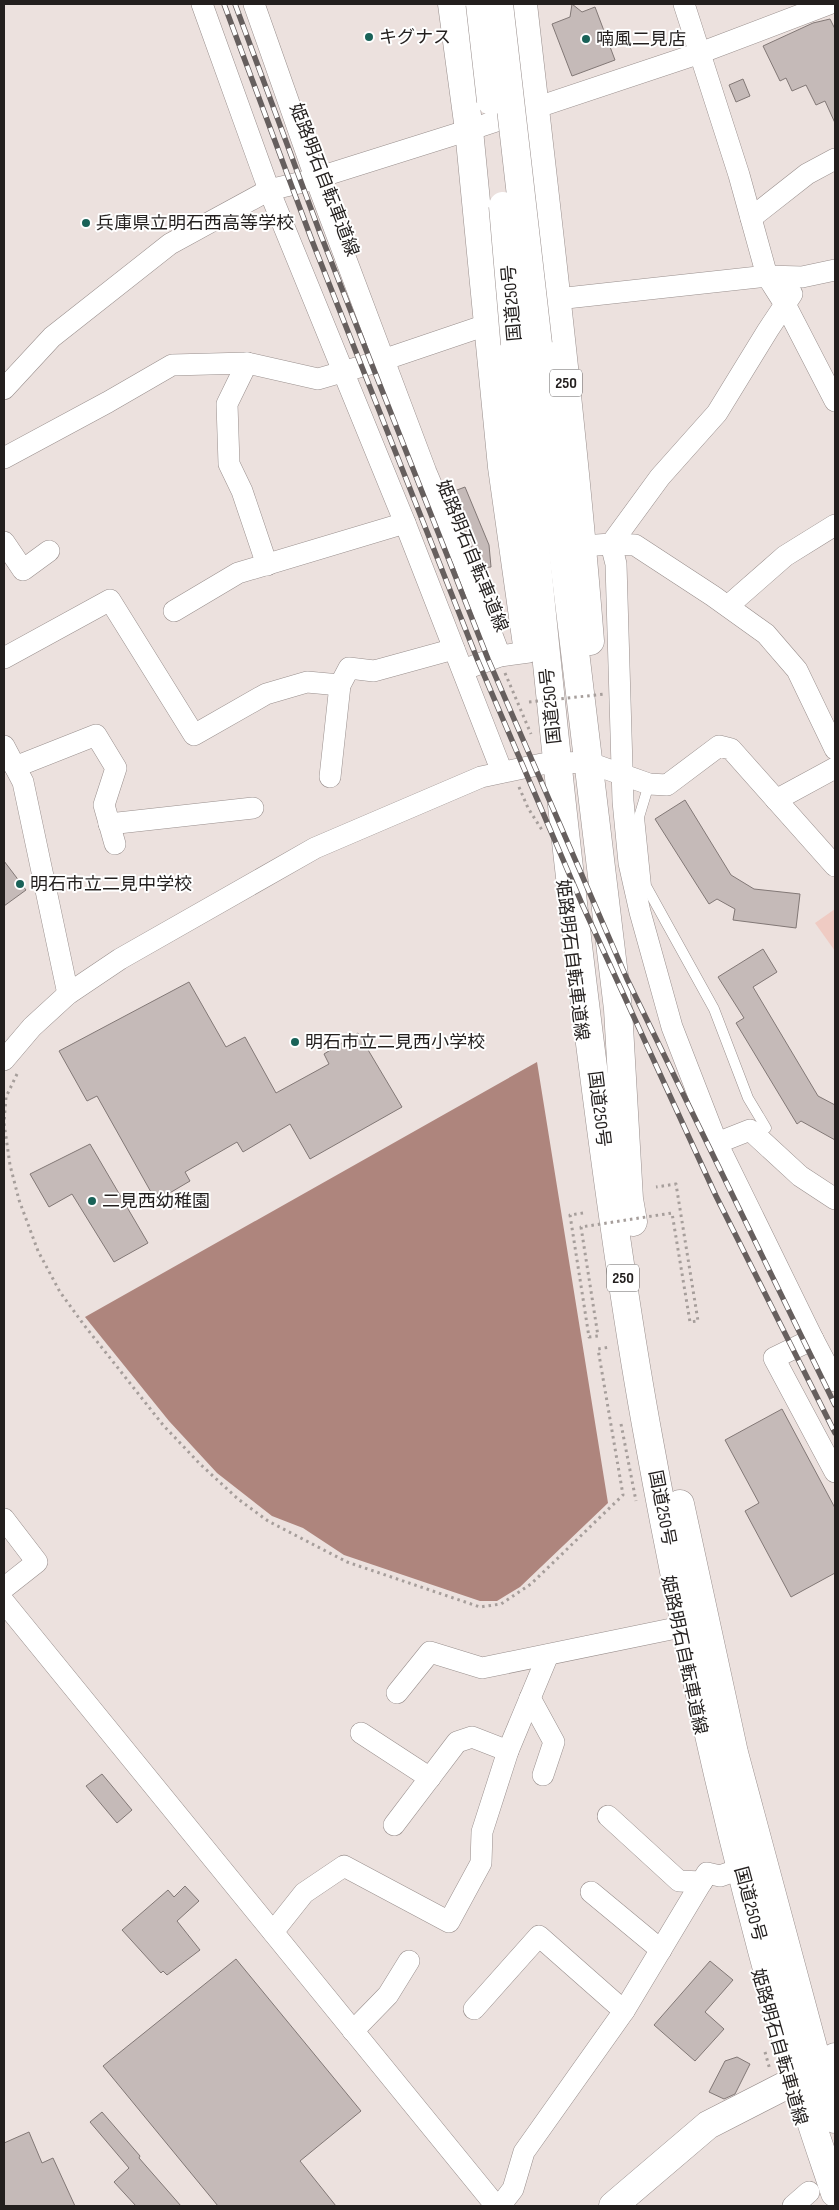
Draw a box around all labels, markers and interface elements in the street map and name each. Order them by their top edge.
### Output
place label: キグナス [379,27,451,48]
place label: 喃風二見店 [596,29,686,50]
marker: キグナス [363,31,375,43]
marker: 喃風二見店 [580,33,592,45]
street label: 姫路明石自転車道線 [285,101,363,259]
place label: 兵庫県立明石西高等学校 [96,213,294,234]
marker: 兵庫県立明石西高等学校 [80,217,92,229]
street label: 国道250号 [498,264,526,342]
road number: 250 [550,369,582,396]
street label: 姫路明石自転車道線 [432,477,512,635]
street label: 国道250号 [537,667,565,745]
place label: 明石市立二見中学校 [30,874,192,895]
marker: 明石市立二見中学校 [14,878,26,890]
street label: 姫路明石自転車道線 [552,878,592,1042]
place label: 明石市立二見西小学校 [305,1032,485,1053]
marker: 明石市立二見西小学校 [289,1036,301,1048]
street label: 国道250号 [584,1070,614,1148]
place label: 二見西幼稚園 [102,1191,210,1212]
marker: 二見西幼稚園 [86,1195,98,1207]
road number: 250 [607,1264,639,1292]
street label: 国道250号 [644,1468,680,1548]
street label: 姫路明石自転車道線 [657,1574,711,1736]
street label: 国道250号 [730,1864,770,1944]
street label: 姫路明石自転車道線 [747,1966,811,2128]

